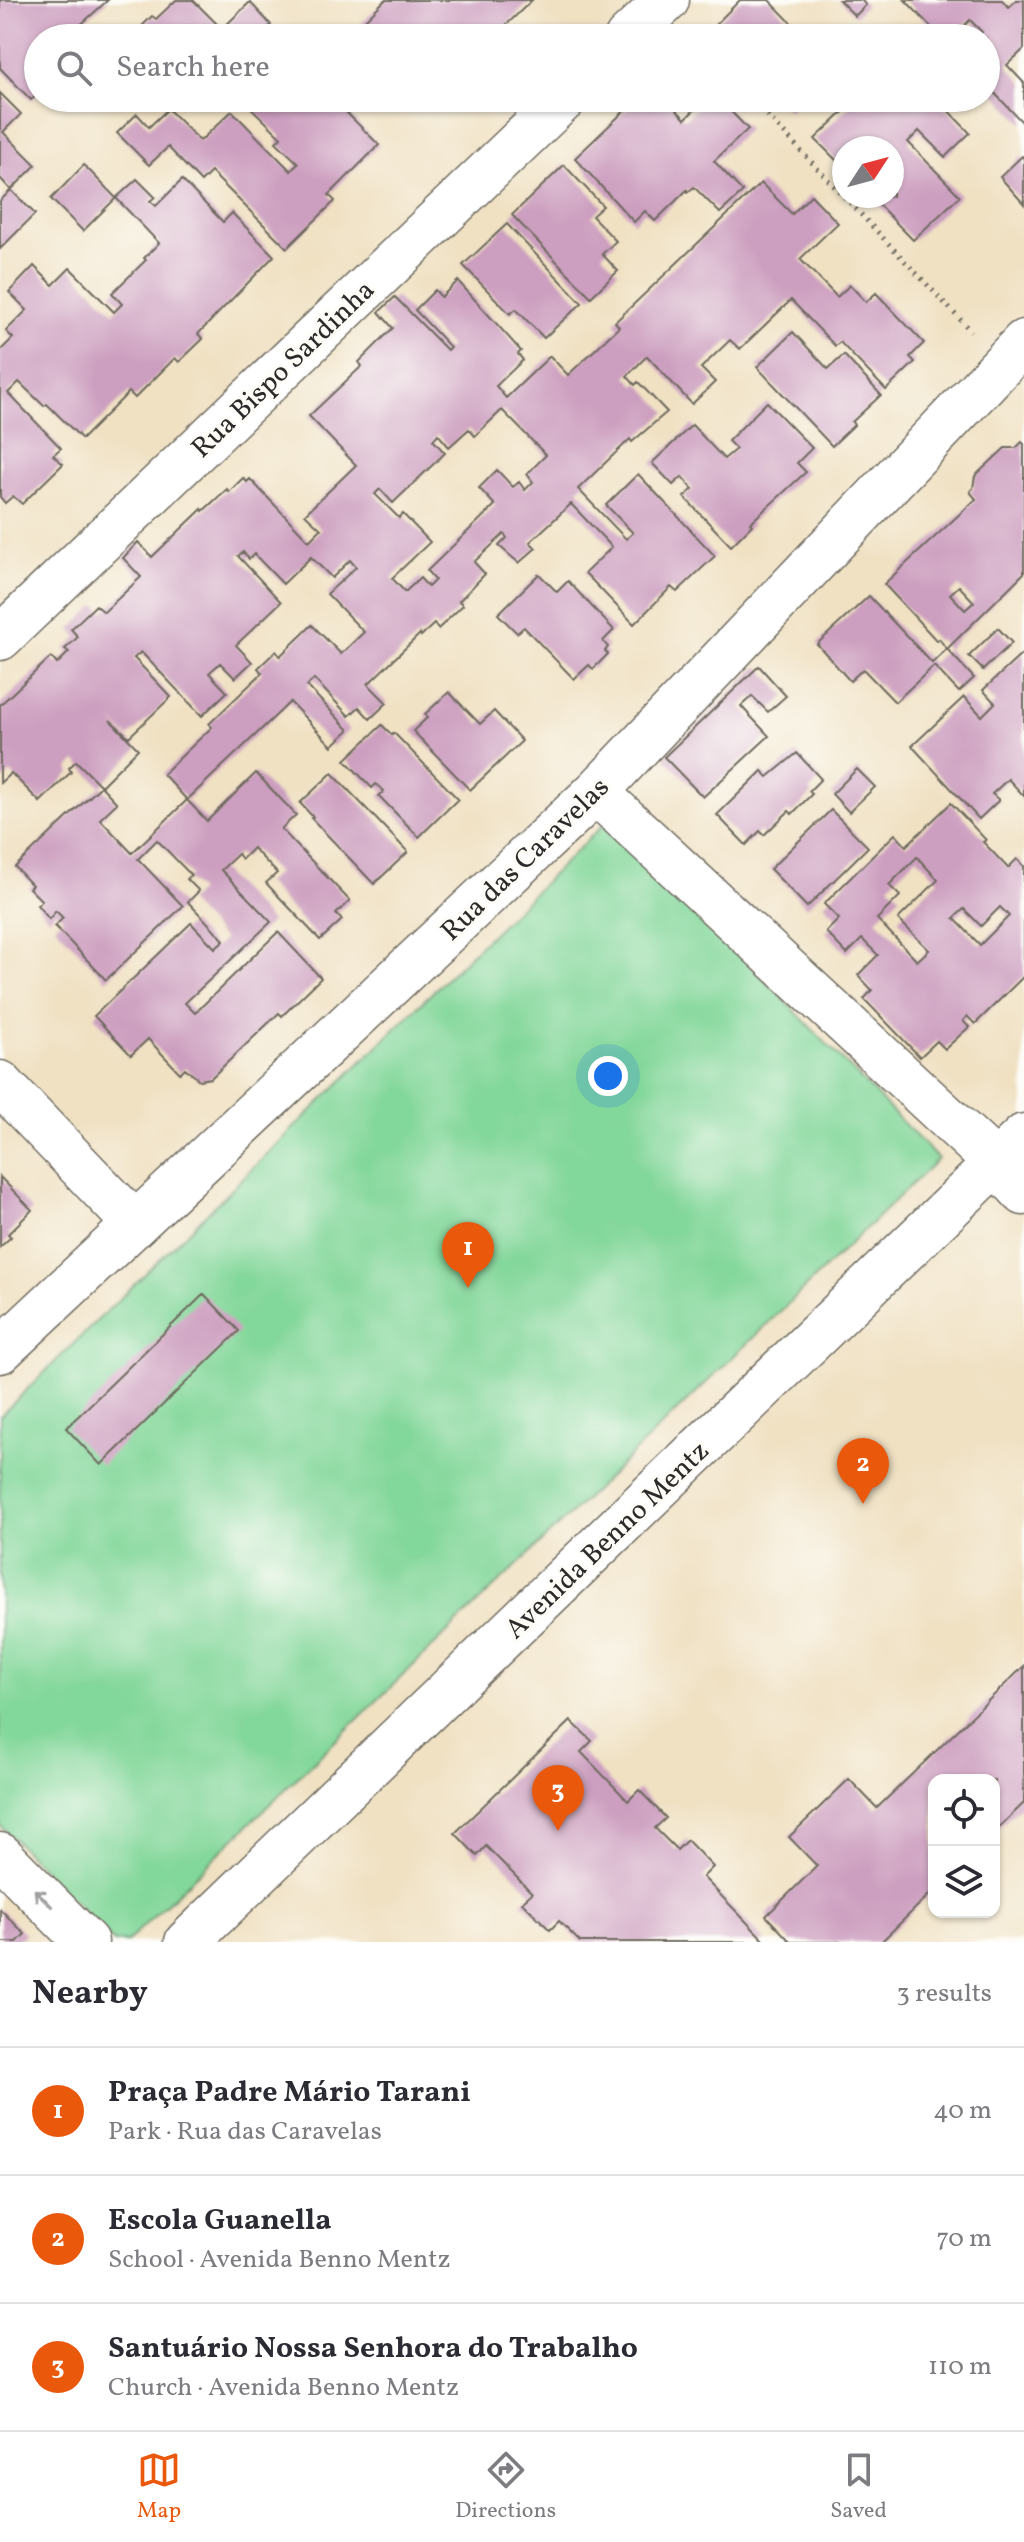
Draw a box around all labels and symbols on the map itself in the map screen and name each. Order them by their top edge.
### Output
north arrow [832,136,904,208]
street label: Rua Bispo Sardinha [183,272,384,468]
street label: Rua das Caravelas [433,769,619,951]
your location [588,1056,628,1096]
pin: 1 [442,1222,494,1288]
street label: Avenida Benno Mentz [497,1433,719,1649]
pin: 2 [837,1438,889,1504]
pin: 3 [532,1765,584,1831]
one-way arrow [33,1889,53,1908]

